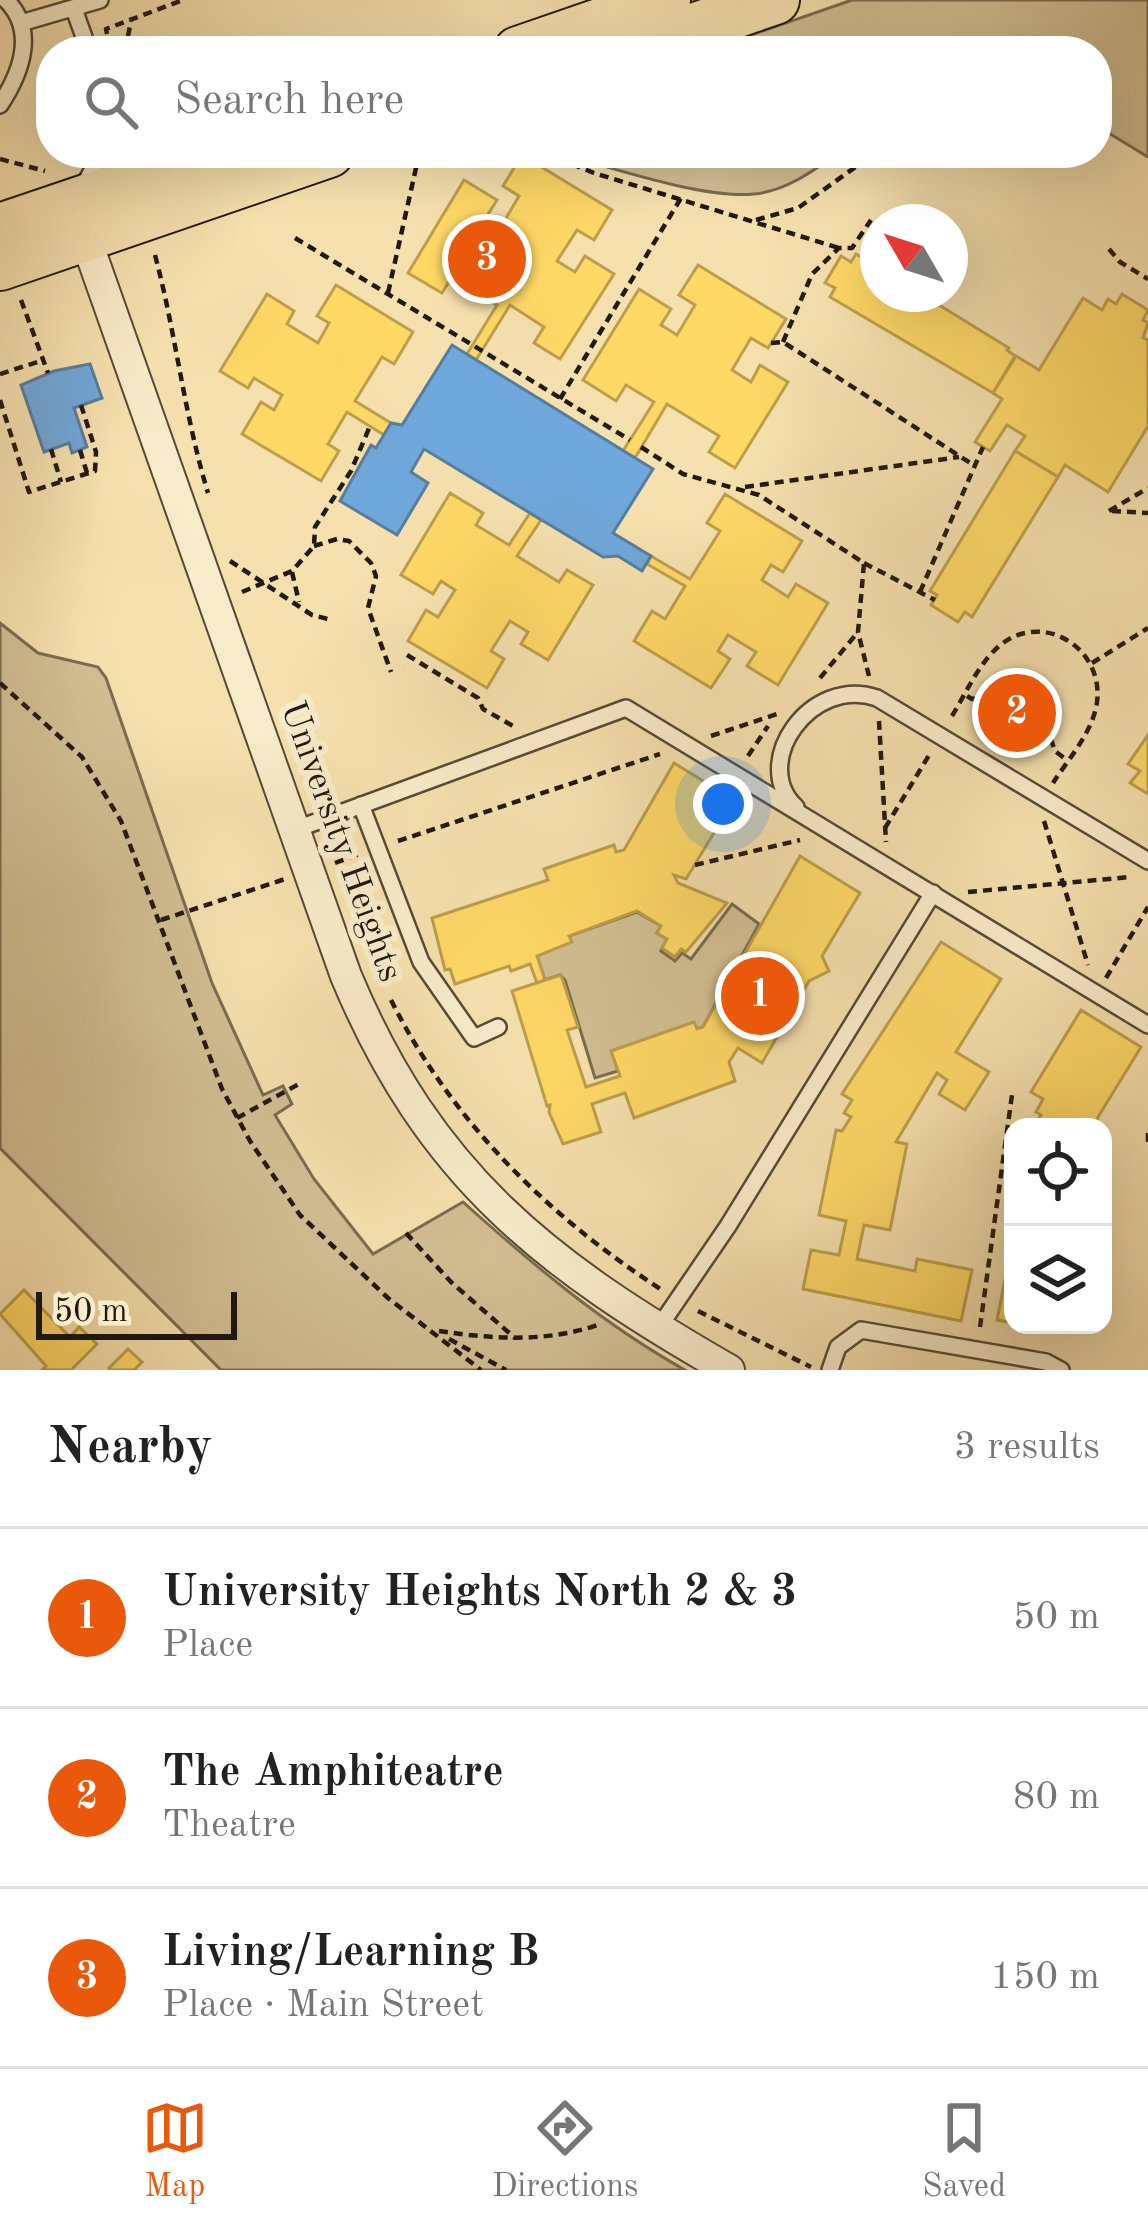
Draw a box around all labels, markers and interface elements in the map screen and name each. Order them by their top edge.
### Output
search box [36,36,1112,168]
icon: search [78,69,144,135]
text: Search here [174,79,404,124]
north arrow [860,204,968,312]
pin: 3 [448,214,526,304]
pin: 2 [978,668,1056,758]
street label: University Heights [273,697,407,987]
your location [693,774,753,834]
pin: 1 [721,951,799,1041]
map controls [1004,1118,1112,1334]
button: locate [1004,1118,1112,1226]
button: layers [1004,1226,1112,1334]
scale bar [36,1286,237,1339]
text: 50 m [54,1296,128,1329]
text: Nearby [48,1423,213,1474]
text: 3 results [954,1428,1100,1467]
text: University Heights North 2 & 3 [162,1571,797,1616]
text: 1 [76,1598,98,1637]
text: 50 m [1013,1598,1100,1637]
text: Place [162,1626,253,1665]
text: The Amphiteatre [162,1751,504,1796]
text: 2 [76,1778,98,1817]
text: 80 m [1013,1778,1100,1817]
text: Theatre [162,1806,296,1845]
text: Living/Learning B [162,1931,539,1976]
text: 3 [76,1958,98,1997]
text: 150 m [990,1958,1100,1997]
text: Place · Main Street [162,1986,484,2025]
tab: Map [142,2095,208,2208]
tab: Directions [492,2095,638,2208]
tab: Saved [922,2095,1006,2208]

